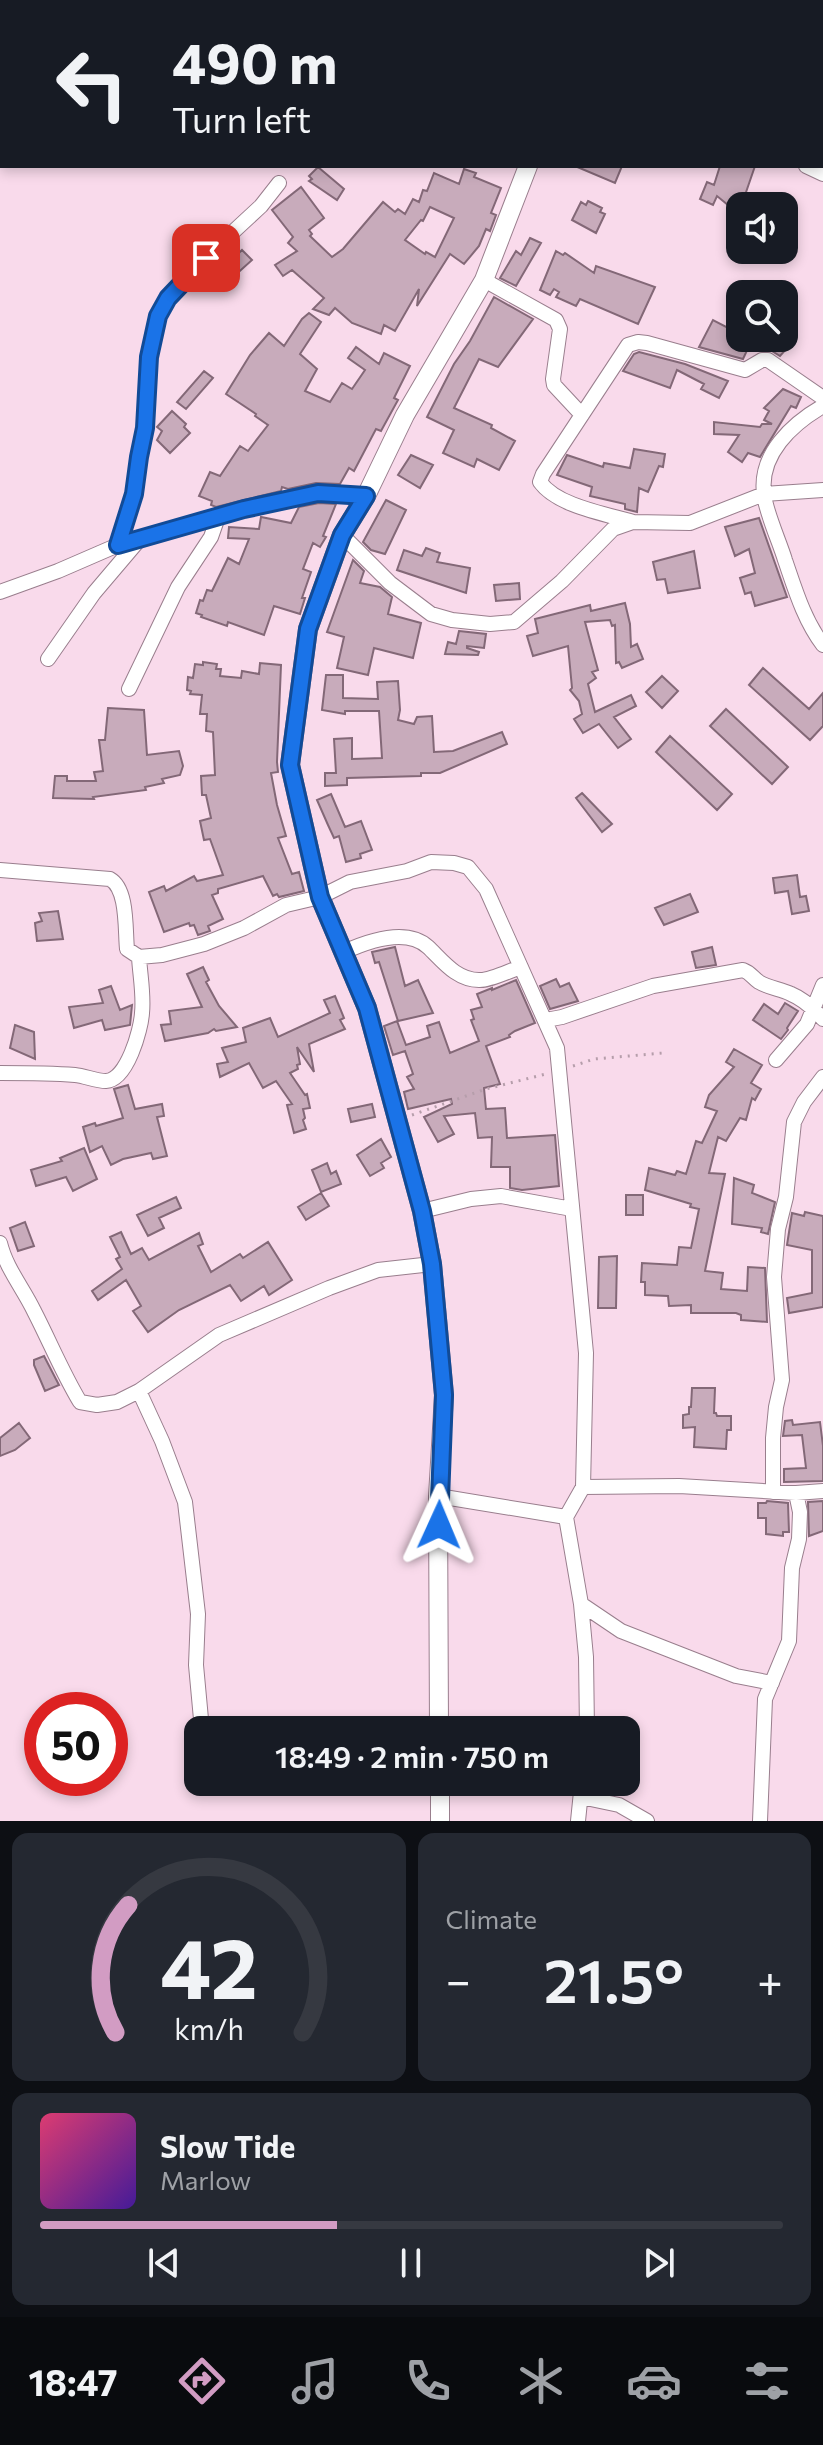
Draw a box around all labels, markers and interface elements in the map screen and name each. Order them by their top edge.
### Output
text: 490 m [172,27,338,96]
icon: left [40,32,144,136]
text: Turn left [172,96,311,140]
map controls [726,192,798,352]
button: sound [726,192,798,264]
pin [172,224,240,292]
icon: arrive [184,236,228,280]
button: search [726,280,798,352]
position arrow [397,1483,481,1567]
speed limit sign: 50 [24,1692,128,1796]
text: 18:49 · 2 min · 750 m [275,1737,549,1774]
text: Climate [446,1903,537,1934]
text: 42 [160,1914,258,2016]
text: 21.5° [544,1942,684,2015]
text: − [446,1952,471,2006]
text: + [757,1952,783,2006]
text: km/h [174,2011,244,2046]
text: Slow Tide [160,2127,295,2164]
text: Marlow [160,2164,251,2195]
icon: previous [142,2241,186,2285]
icon: pause [389,2241,433,2285]
icon: next [637,2241,681,2285]
icon: directions [174,2353,230,2409]
icon: music [287,2353,343,2409]
icon: phone [400,2353,456,2409]
icon: climate [513,2353,569,2409]
icon: car [626,2353,682,2409]
icon: filters [739,2353,795,2409]
text: 18:47 [28,2359,118,2403]

